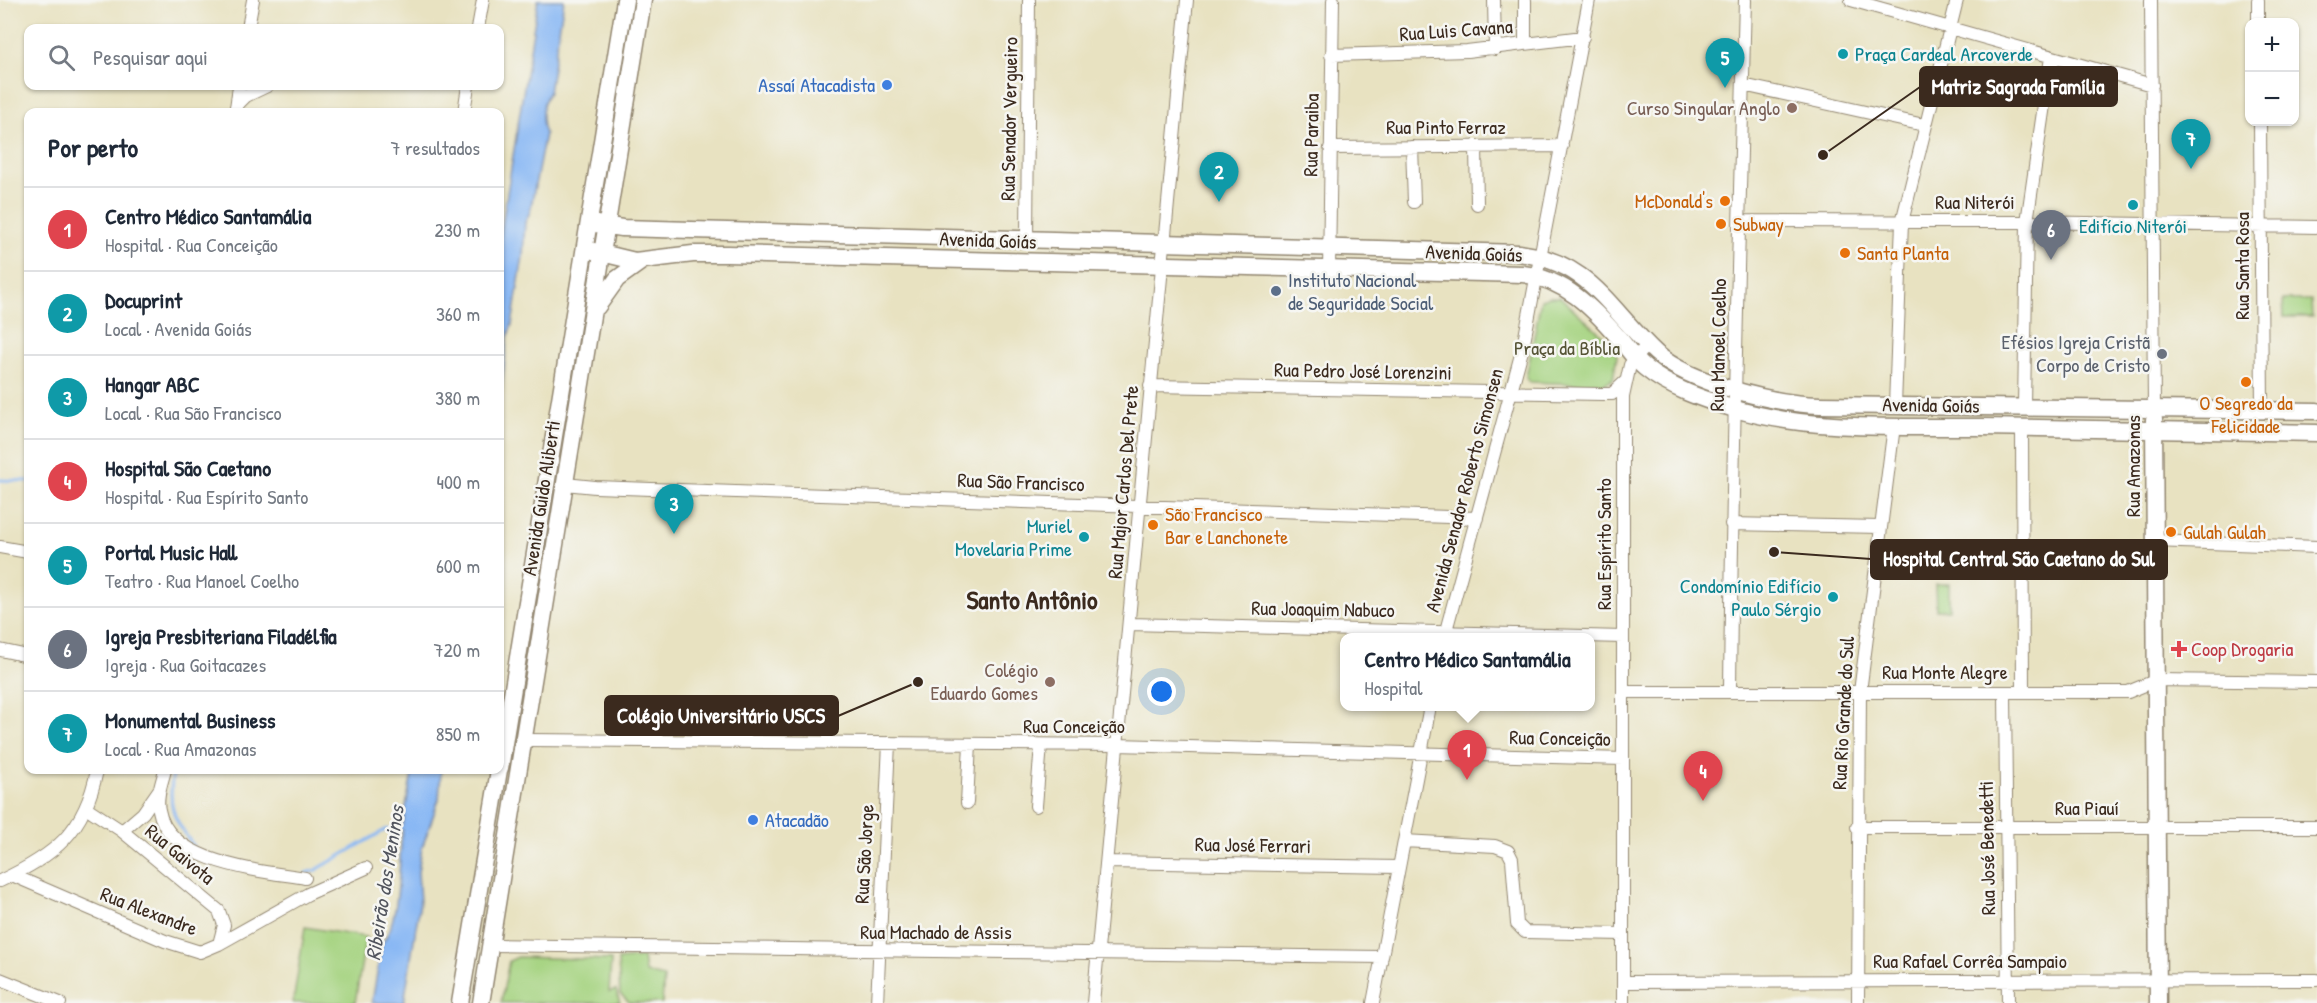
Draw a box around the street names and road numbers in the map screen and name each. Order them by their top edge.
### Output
street label: Rua Luis Cavana [1399,12,1514,47]
street label: Rua Senador Vergueiro [994,37,1023,201]
street label: Rua Paraiba [1296,93,1325,177]
street label: Rua Pinto Ferraz [1386,113,1506,140]
street label: Rua Niterói [1935,188,2015,215]
street label: Rua Santa Rosa [2228,212,2255,320]
street label: Avenida Goiás [939,224,1037,255]
street label: Avenida Goiás [1425,237,1523,268]
street label: Rua Manoel Coelho [1703,278,1732,412]
street label: Rua Pedro José Lorenzini [1274,355,1452,386]
street label: Avenida Senador Roberto Simonsen [1418,365,1509,615]
street label: Rua Major Carlos Del Prete [1101,384,1144,580]
street label: Avenida Goiás [1882,390,1980,419]
street label: Rua Amazonas [2119,415,2146,517]
street label: Avenida Guido Aliberti [515,418,566,577]
street label: Rua São Francisco [957,466,1085,497]
street label: Rua Espírito Santo [1590,478,1617,610]
street label: Rua Joaquim Nabuco [1251,594,1395,623]
street label: Rua Rio Grande do Sul [1825,635,1860,790]
street label: Rua Monte Alegre [1882,658,2008,685]
street label: Rua Conceição [1023,712,1125,739]
street label: Rua Conceição [1509,723,1611,752]
street label: Rua José Benedetti [1972,781,2001,915]
street label: Rua Piauí [2055,794,2119,821]
street label: Rua São Jorge [847,804,880,904]
street label: Rua Gaivota [140,817,221,890]
street label: Rua José Ferrari [1195,830,1311,859]
street label: Rua Alexandre [97,880,202,941]
street label: Rua Machado de Assis [860,918,1012,945]
street label: Rua Rafael Corrêa Sampaio [1873,947,2067,974]

